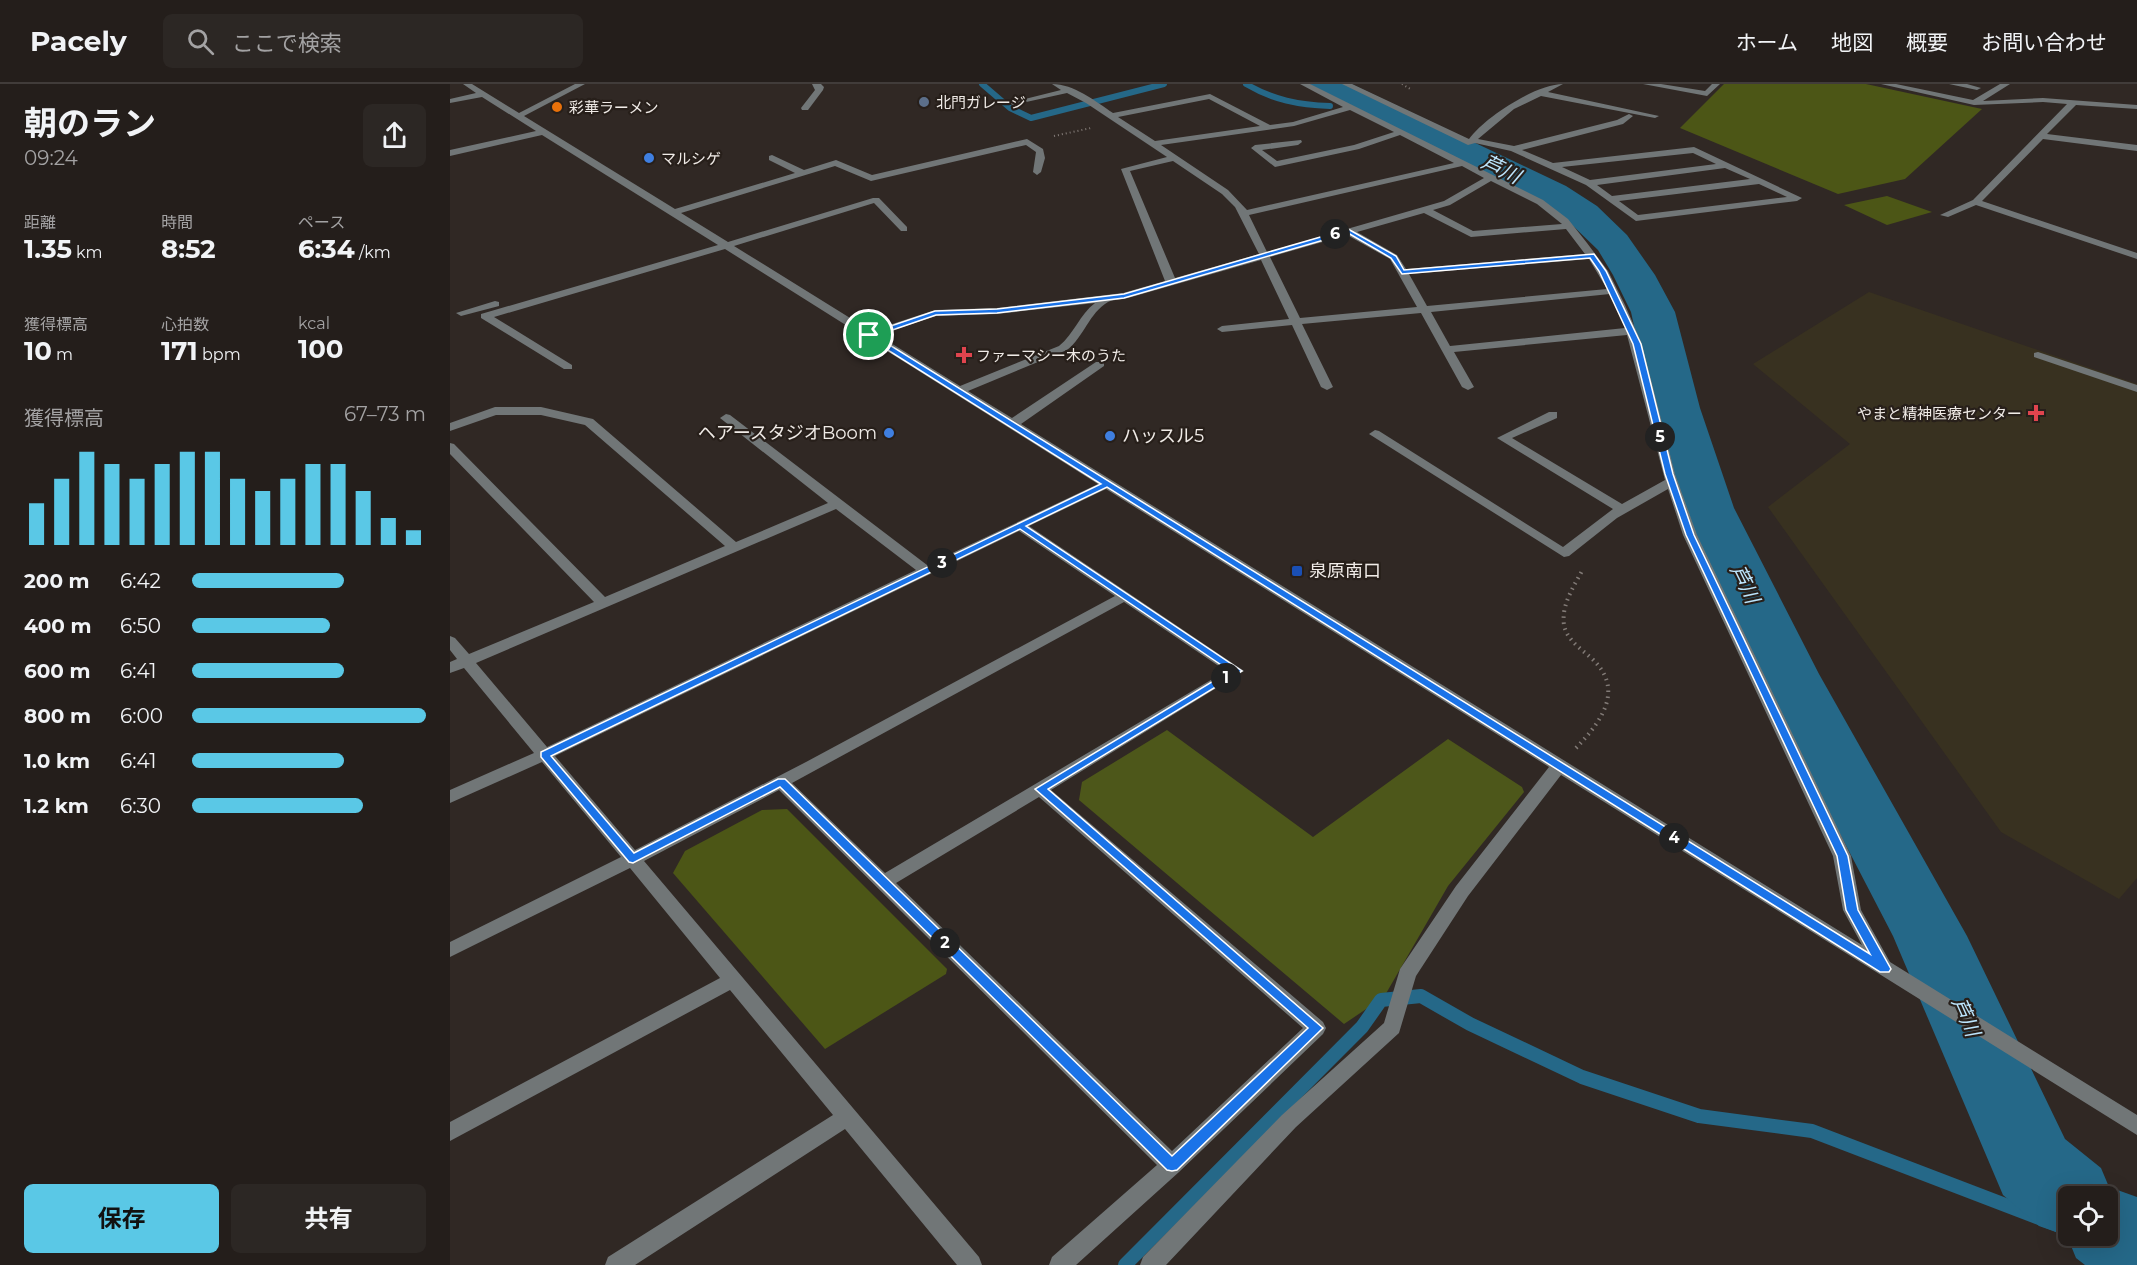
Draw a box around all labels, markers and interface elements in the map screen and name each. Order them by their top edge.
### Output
search box [163,14,583,68]
text: Pacely [30,24,127,58]
icon: search [184,25,217,58]
text: ここで検索 [232,30,342,57]
text: ホーム [1736,30,1798,55]
text: 地図 [1831,30,1873,55]
text: 概要 [1906,30,1948,55]
text: お問い合わせ [1981,30,2107,55]
place label: 北門ガレージ [936,93,1026,112]
marker: 北門ガレージ [917,95,931,109]
place label: 彩華ラーメン [569,98,658,117]
marker: 彩華ラーメン [550,100,564,114]
text: 朝のラン [24,103,156,143]
button: share [363,104,426,167]
text: 09:24 [24,146,78,170]
place label: マルシゲ [661,149,721,168]
water label: 芦川 [1478,149,1526,189]
marker: マルシゲ [642,151,656,165]
text: 距離 [24,213,56,232]
text: 時間 [161,213,193,232]
text: ペース [298,213,345,232]
pin: 6 [1320,219,1350,249]
text: 6 [1330,224,1340,243]
text: 1.35 [24,233,72,265]
text: 8:52 [161,233,216,265]
text: 6:34 [298,233,355,265]
text: km [72,243,103,262]
text: /km [355,243,391,262]
pin [843,309,894,360]
text: kcal [298,314,330,333]
text: 獲得標高 [24,315,88,334]
text: 心拍数 [161,315,209,334]
icon: arrive [852,318,885,351]
text: 100 [298,333,344,365]
text: 10 [24,335,52,367]
text: 171 [161,335,198,367]
text: m [52,345,73,364]
text: bpm [198,345,241,364]
place label: ファーマシー木のうた [976,346,1126,365]
marker: ファーマシー木のうた [957,348,971,362]
text: 67–73 m [344,402,426,426]
place label: やまと精神医療センター [1857,404,2022,423]
marker: やまと精神医療センター [2027,404,2045,422]
text: 獲得標高 [24,406,104,430]
place label: ヘアースタジオBoom [698,422,877,444]
pin: 5 [1645,422,1675,452]
place label: ハッスル5 [1122,425,1204,447]
marker: ヘアースタジオBoom [882,426,896,440]
text: 5 [1655,427,1665,446]
marker: ハッスル5 [1103,429,1117,443]
pin: 3 [927,548,957,578]
text: 3 [937,553,947,572]
place label: 泉原南口 [1309,560,1381,582]
water label: 芦川 [1725,561,1765,609]
marker: 泉原南口 [1290,564,1304,578]
text: 200 m [24,569,90,593]
text: 6:42 [120,569,161,593]
text: 400 m [24,614,92,638]
text: 6:50 [120,614,161,638]
text: 600 m [24,659,91,683]
text: 6:41 [120,659,156,683]
pin: 1 [1211,663,1241,693]
text: 1 [1223,668,1229,687]
text: 800 m [24,704,91,728]
text: 6:00 [120,704,163,728]
text: 1.0 km [24,749,90,773]
text: 6:41 [120,749,156,773]
text: 1.2 km [24,794,89,818]
text: 6:30 [120,794,161,818]
pin: 4 [1659,823,1689,853]
text: 4 [1668,828,1680,847]
pin: 2 [930,928,960,958]
text: 2 [940,933,950,952]
water label: 芦川 [1947,994,1986,1042]
button: 保存 [24,1184,219,1253]
button: 共有 [231,1184,426,1253]
map controls [2058,1186,2118,1246]
button: locate [2058,1186,2118,1246]

